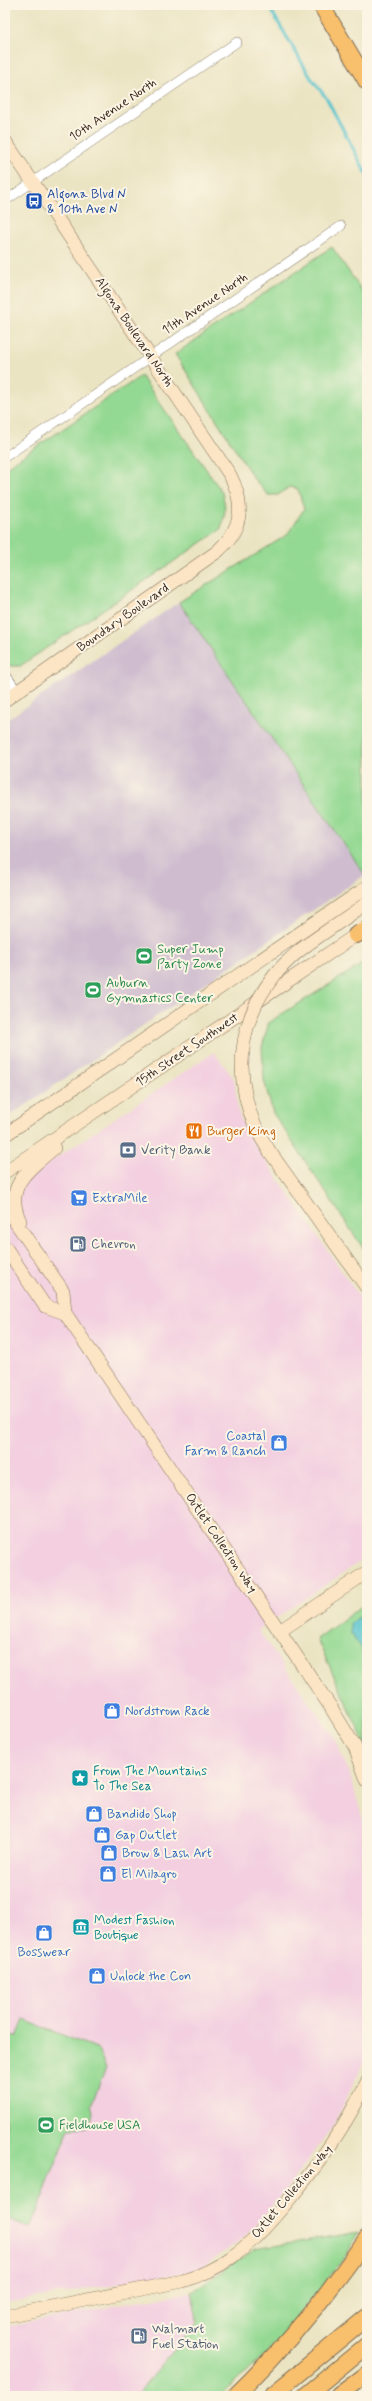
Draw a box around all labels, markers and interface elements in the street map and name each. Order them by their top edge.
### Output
street label: 10th Avenue North [66,74,160,146]
place label: Algona Blvd N & 10th Ave N [47,186,126,218]
bus stop icon: Algona Blvd N & 10th Ave N [24,191,44,211]
street label: 11th Avenue North [159,269,251,339]
street label: Algona Boulevard North [89,274,177,391]
street label: Boundary Boulevard [74,580,172,656]
place label: Super Jump Party Zone [157,941,224,973]
sports icon: Super Jump Party Zone [134,946,154,966]
place label: Auburn Gymnastics Center [106,975,214,1007]
sports icon: Auburn Gymnastics Center [83,980,103,1000]
street label: 15th Street Southwest [132,1009,242,1091]
restaurant icon: Burger King [184,1121,204,1141]
place label: Burger King [207,1123,276,1141]
bank icon: Verity Bank [118,1140,138,1160]
place label: Verity Bank [141,1142,211,1159]
supermarket icon: ExtraMile [69,1188,89,1208]
place label: ExtraMile [92,1190,148,1207]
fuel station icon: Chevron [68,1234,88,1254]
place label: Chevron [91,1236,136,1253]
place label: Coastal Farm & Ranch [185,1428,266,1460]
shop icon: Coastal Farm & Ranch [269,1433,289,1453]
street label: Outlet Collection Way [181,1490,261,1596]
shop icon: Nordstrom Rack [102,1701,122,1721]
place label: Nordstrom Rack [125,1703,210,1720]
place label: From The Mountains To The Sea [93,1763,207,1795]
place icon: From The Mountains To The Sea [70,1768,90,1788]
shop icon: Bandido Shop [84,1804,104,1824]
place label: Bandido Shop [107,1806,177,1823]
shop icon: Gap Outlet [92,1825,112,1845]
place label: Gap Outlet [115,1827,177,1844]
shop icon: Brow & Lash Art [99,1843,119,1863]
place label: Brow & Lash Art [122,1845,212,1862]
shop icon: El Milagro [98,1864,118,1884]
place label: El Milagro [121,1866,177,1883]
place label: Modest Fashion Boutique [94,1912,175,1944]
museum icon: Modest Fashion Boutique [71,1917,91,1937]
shop icon: Bosswear [34,1923,54,1943]
place label: Bosswear [18,1944,71,1961]
shop icon: Unlock the Con [87,1966,107,1986]
place label: Unlock the Con [110,1968,191,1985]
sports icon: Fieldhouse USA [36,2115,56,2135]
place label: Fieldhouse USA [59,2117,140,2134]
street label: Outlet Collection Way [248,2142,336,2242]
place label: Walmart Fuel Station [152,2321,219,2353]
fuel station icon: Walmart Fuel Station [129,2326,149,2346]

